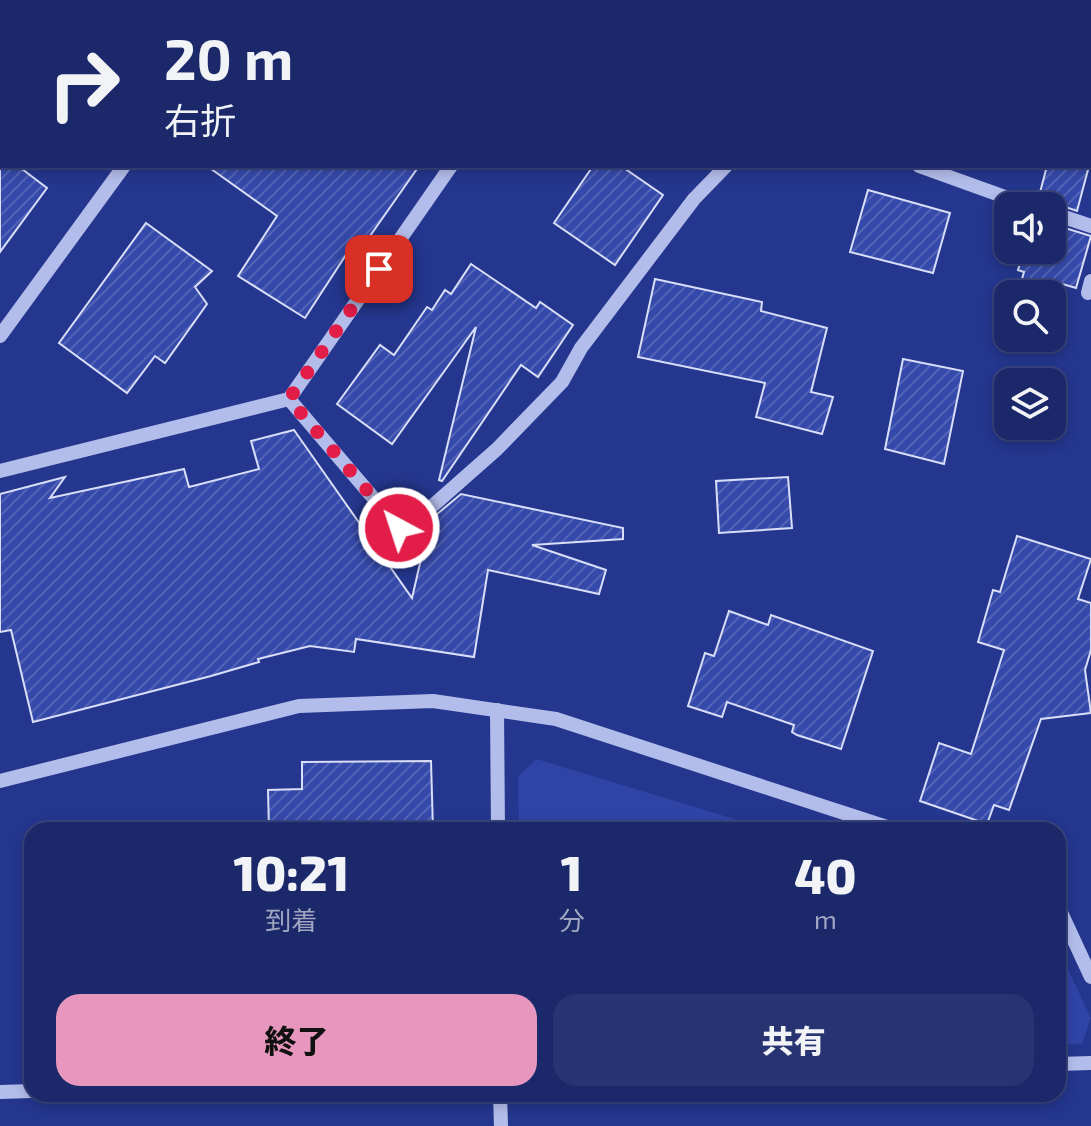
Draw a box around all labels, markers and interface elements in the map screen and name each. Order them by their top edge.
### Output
text: 20 m [164,24,293,91]
icon: right [32,32,136,136]
text: 右折 [164,98,236,141]
map controls [994,192,1066,440]
button: sound [994,192,1066,264]
pin [345,235,413,303]
icon: arrive [357,247,401,291]
button: search [994,280,1066,352]
button: layers [994,368,1066,440]
position arrow [357,486,441,570]
text: 10:21 [234,843,349,901]
text: 1 [561,843,583,901]
text: 40 [794,846,856,904]
text: m [814,903,837,934]
text: 到着 [265,904,317,935]
text: 分 [559,904,585,935]
button: 終了 [56,994,537,1086]
button: 共有 [553,994,1034,1086]

